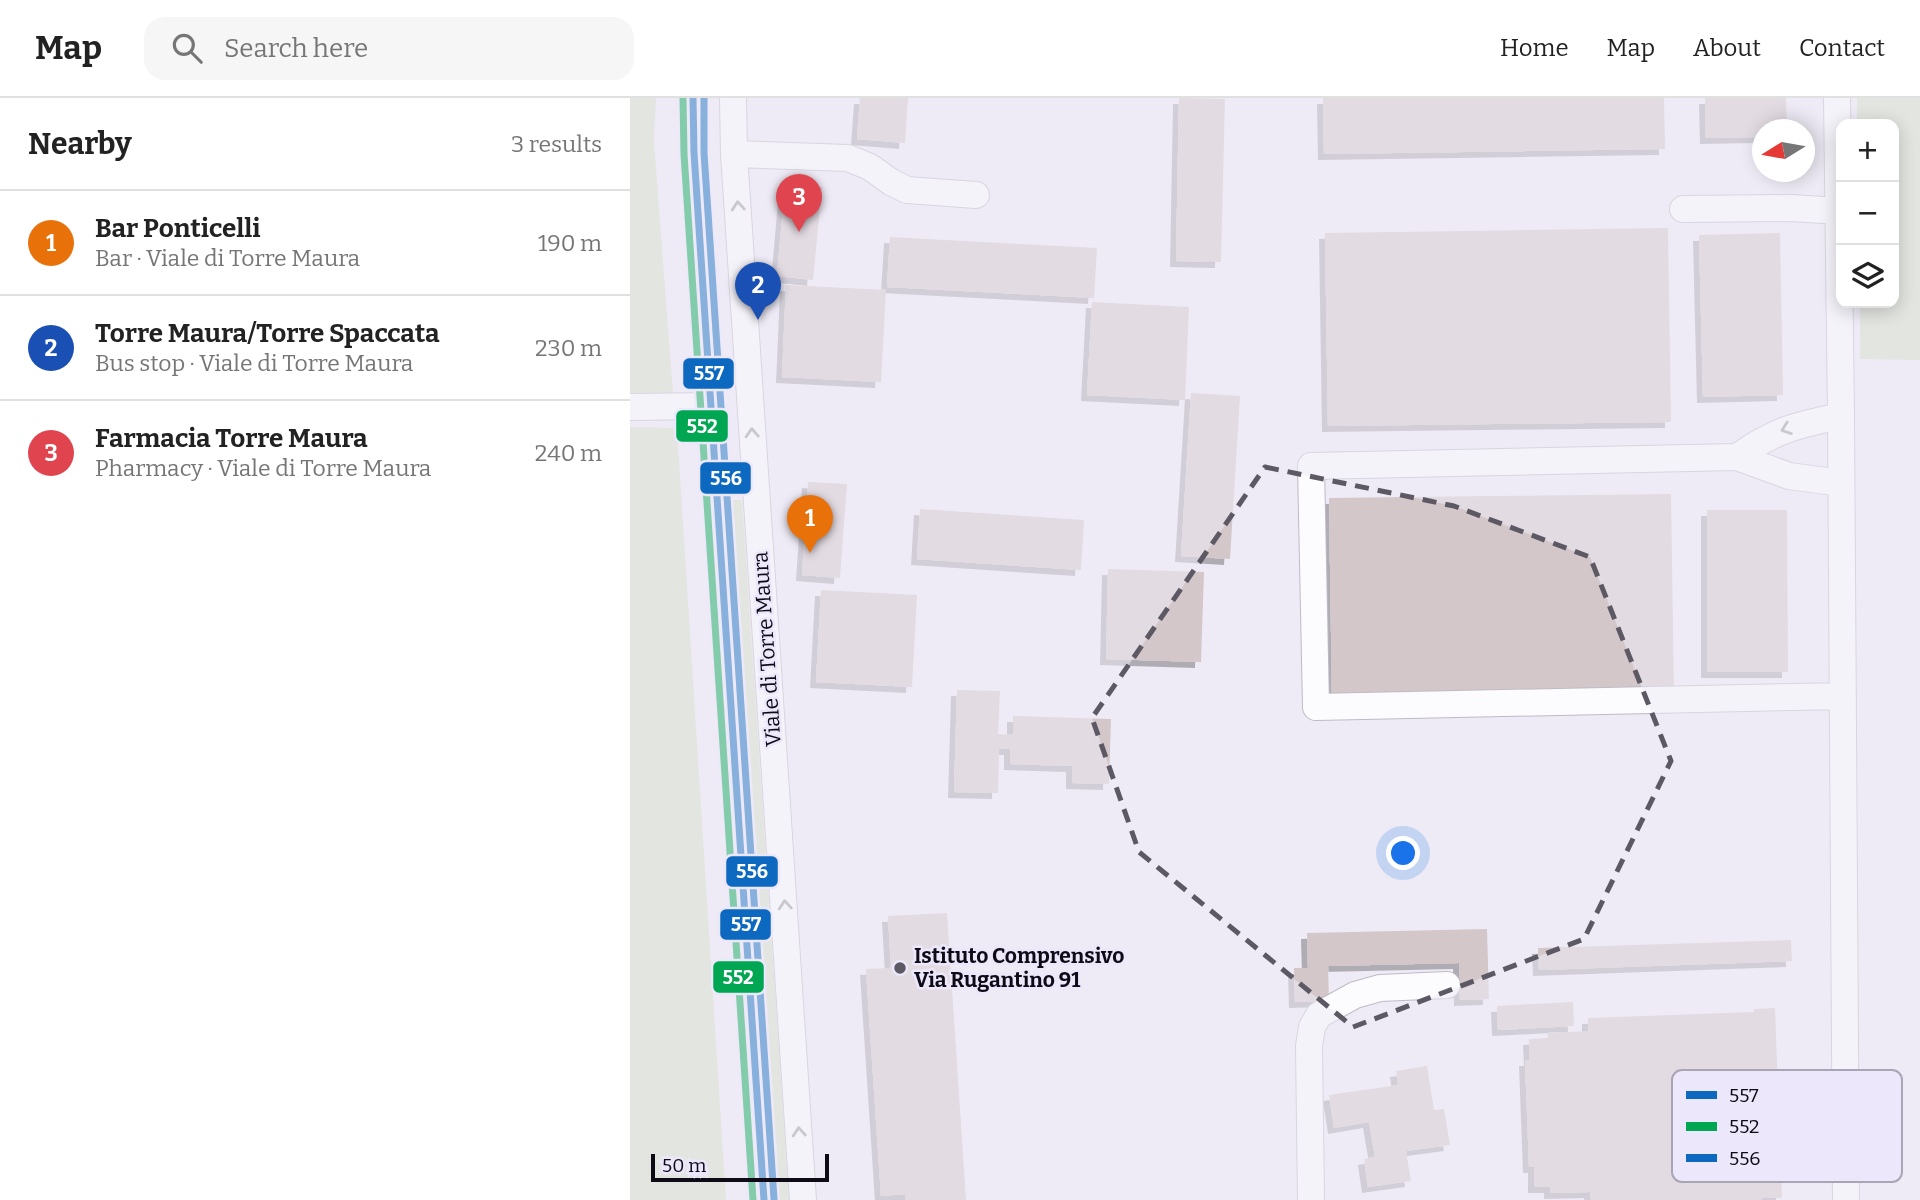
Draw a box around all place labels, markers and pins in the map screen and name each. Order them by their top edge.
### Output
pin: 3 [776,174,822,232]
pin: 2 [735,262,781,320]
pin: 1 [787,495,833,553]
place label: Istituto Comprensivo Via Rugantino 91 [914,943,1124,993]
marker: Istituto Comprensivo Via Rugantino 91 [892,960,908,976]

